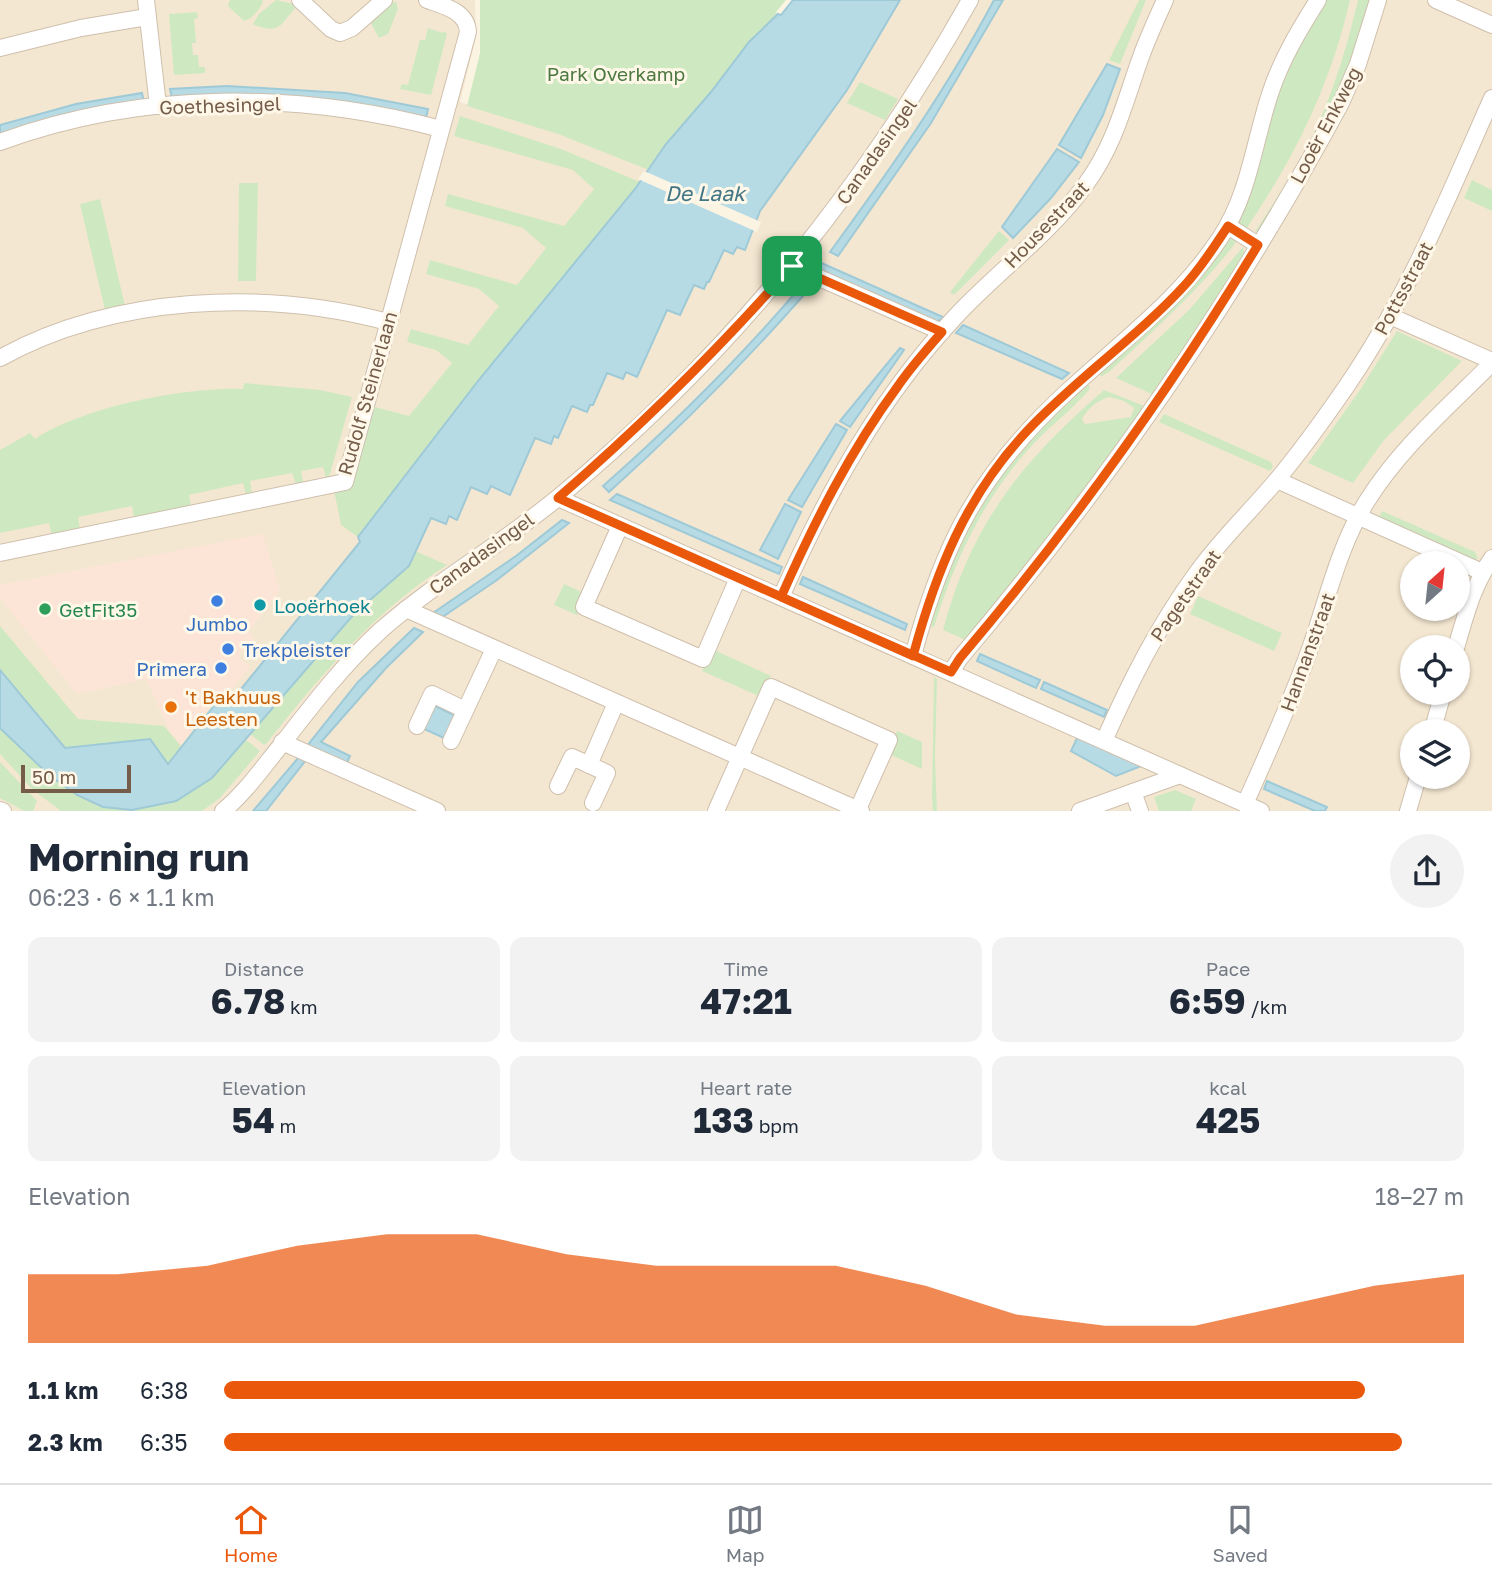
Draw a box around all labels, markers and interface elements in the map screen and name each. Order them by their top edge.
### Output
park label: Park Overkamp [547,62,685,85]
street label: Looër Enkweg [1285,63,1365,187]
street label: Goethesingel [159,91,281,119]
street label: Canadasingel [831,94,921,208]
street label: Housestraat [999,176,1093,272]
water label: De Laak [665,180,747,206]
pin [762,236,822,296]
street label: Pottsstraat [1369,237,1437,339]
icon: arrive [773,247,811,285]
street label: Rudolf Steinerlaan [333,308,401,478]
street label: Canadasingel [424,507,538,599]
street label: Pagetstraat [1145,545,1225,645]
north arrow [1400,551,1470,621]
map controls [1400,551,1470,789]
street label: Hannanstraat [1275,589,1339,715]
marker: Jumbo [209,593,225,609]
place label: Looërhoek [274,594,371,617]
marker: Looërhoek [252,597,268,613]
place label: GetFit35 [59,598,137,621]
marker: GetFit35 [37,601,53,617]
place label: Jumbo [186,612,248,635]
button: locate [1400,635,1470,705]
place label: Trekpleister [242,638,351,661]
marker: Trekpleister [220,641,236,657]
place label: Primera [136,657,207,680]
marker: Primera [213,660,229,676]
place label: 't Bakhuus Leesten [185,685,281,730]
marker: 't Bakhuus Leesten [163,699,179,715]
button: layers [1400,719,1470,789]
scale bar [21,762,131,794]
text: 50 m [32,765,76,788]
text: Morning run [28,834,249,879]
button: share [1390,834,1464,908]
text: 06:23 · 6 × 1.1 km [28,883,215,911]
text: Distance [224,957,304,980]
text: Time [724,957,768,980]
text: Pace [1206,957,1250,980]
text: 6.78 [210,980,285,1022]
text: 47:21 [700,980,792,1022]
text: 6:59 [1169,980,1246,1022]
text: km [285,995,318,1018]
text: /km [1246,995,1287,1018]
text: Elevation [222,1076,306,1099]
text: Heart rate [700,1076,792,1099]
text: kcal [1209,1076,1247,1099]
text: 54 [232,1099,275,1141]
text: 133 [693,1099,754,1141]
text: 425 [1196,1099,1260,1141]
text: m [275,1114,296,1137]
text: bpm [754,1114,799,1137]
text: Elevation [28,1182,130,1210]
text: 18–27 m [1375,1182,1464,1210]
text: 1.1 km [28,1376,98,1404]
text: 6:38 [140,1376,188,1404]
text: 2.3 km [28,1428,103,1456]
text: 6:35 [140,1428,188,1456]
tab: Home [224,1501,278,1566]
tab: Map [726,1501,764,1566]
tab: Saved [1212,1501,1268,1566]

